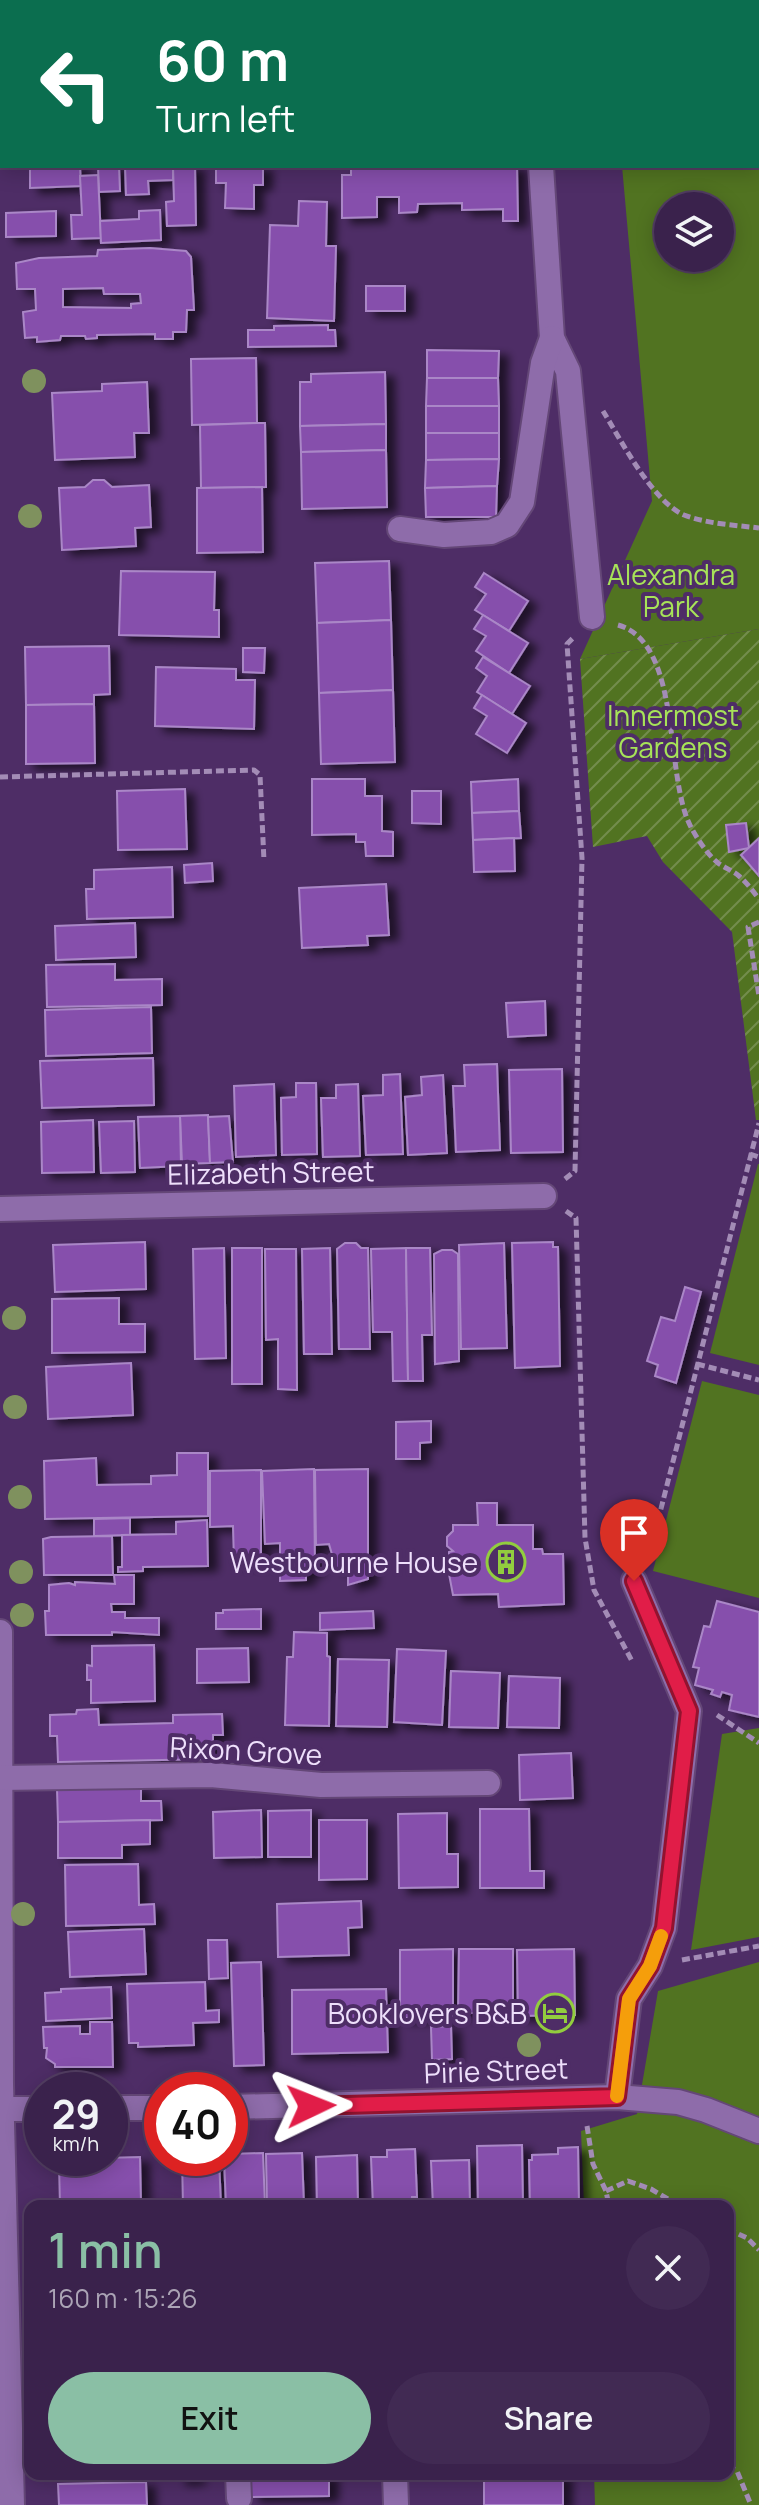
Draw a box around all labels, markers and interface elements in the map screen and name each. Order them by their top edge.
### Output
text: 60 m [156,21,289,98]
icon: left [24,32,128,136]
text: Turn left [156,94,295,143]
map controls [654,192,734,272]
button: layers [654,192,734,272]
park label: Alexandra Park [607,555,735,625]
park label: Innermost Gardens [607,696,739,766]
street label: Elizabeth Street [167,1151,375,1193]
pin [600,1499,668,1581]
icon: arrive [612,1511,656,1555]
building icon: Westbourne House [485,1541,527,1583]
place label: Westbourne House [229,1543,478,1581]
street label: Rixon Grove [169,1727,323,1773]
hotel icon: Booklovers B&B [534,1992,576,2034]
place label: Booklovers B&B [328,1994,527,2032]
street label: Pirie Street [423,2048,569,2092]
position arrow [269,2064,353,2148]
speed limit sign: 40 [144,2072,248,2176]
text: 29 [52,2086,100,2141]
text: km/h [53,2130,99,2157]
text: 1 min [48,2217,162,2282]
button: close [626,2226,710,2310]
text: 160 m · 15:26 [48,2280,198,2316]
button: Exit [48,2372,371,2464]
button: Share [387,2372,710,2464]

